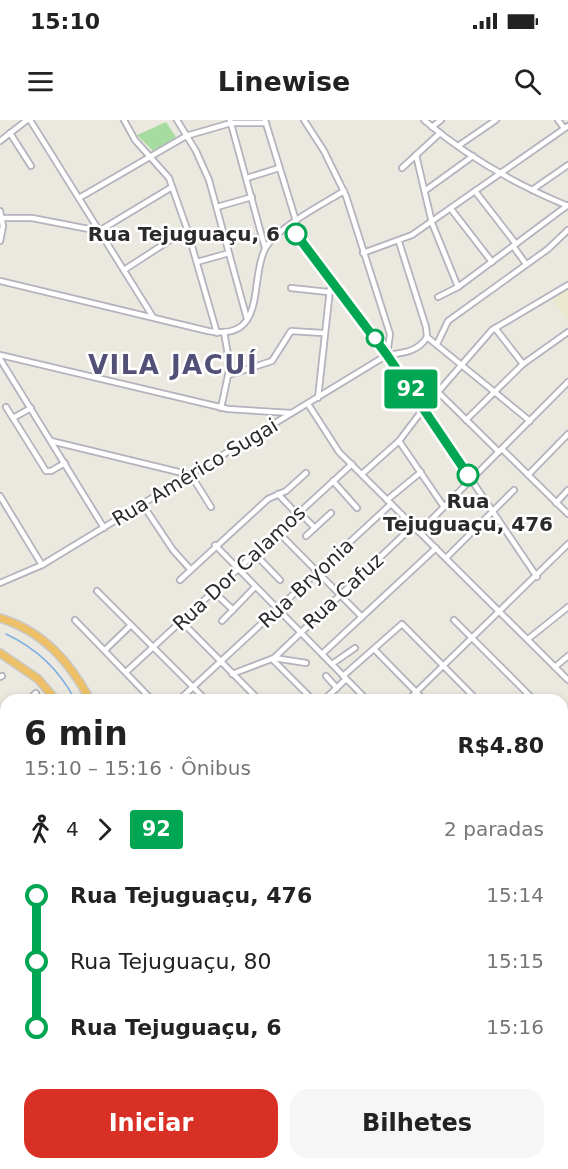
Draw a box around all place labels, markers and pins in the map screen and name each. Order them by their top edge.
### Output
place label: Rua Tejuguaçu, 6 [88,222,280,246]
marker: Rua Tejuguaçu, 6 [285,223,307,245]
unlabelled marker [366,329,384,347]
marker: Rua Tejuguaçu, 476 [457,464,479,486]
place label: Rua Tejuguaçu, 476 [383,489,553,536]

